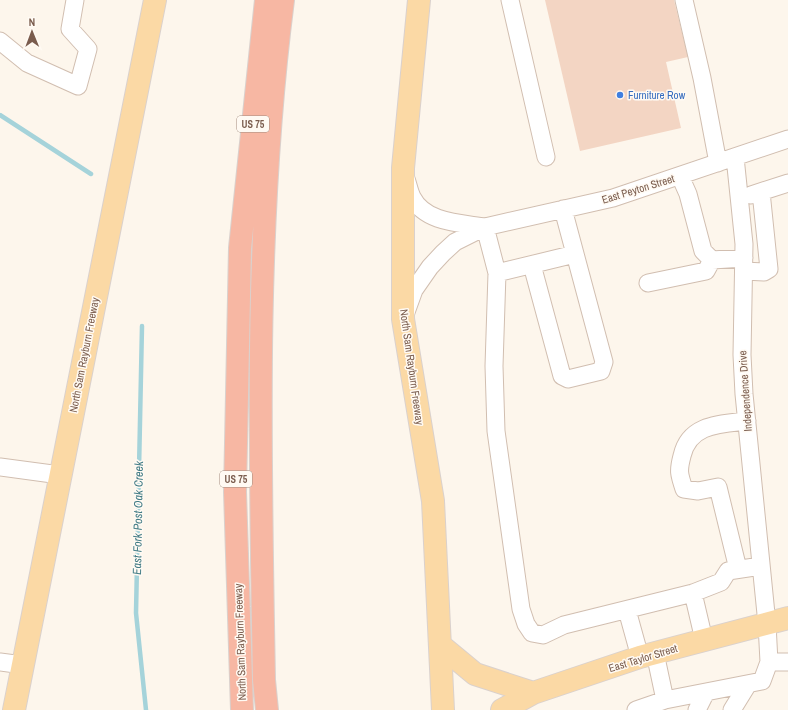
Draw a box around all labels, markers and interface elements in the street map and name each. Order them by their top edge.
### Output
north arrow [12,12,52,52]
text: N [28,15,35,29]
place label: Furniture Row [628,88,686,102]
marker: Furniture Row [615,90,625,100]
road number: US 75 [237,116,269,132]
street label: East Peyton Street [600,171,676,207]
street label: North Sam Rayburn Freeway [66,296,102,414]
street label: North Sam Rayburn Freeway [397,308,427,426]
street label: Independence Drive [735,350,755,432]
water label: East Fork Post Oak Creek [129,460,147,575]
road number: US 75 [220,471,252,487]
street label: North Sam Rayburn Freeway [231,583,249,701]
street label: East Taylor Street [607,641,680,675]

